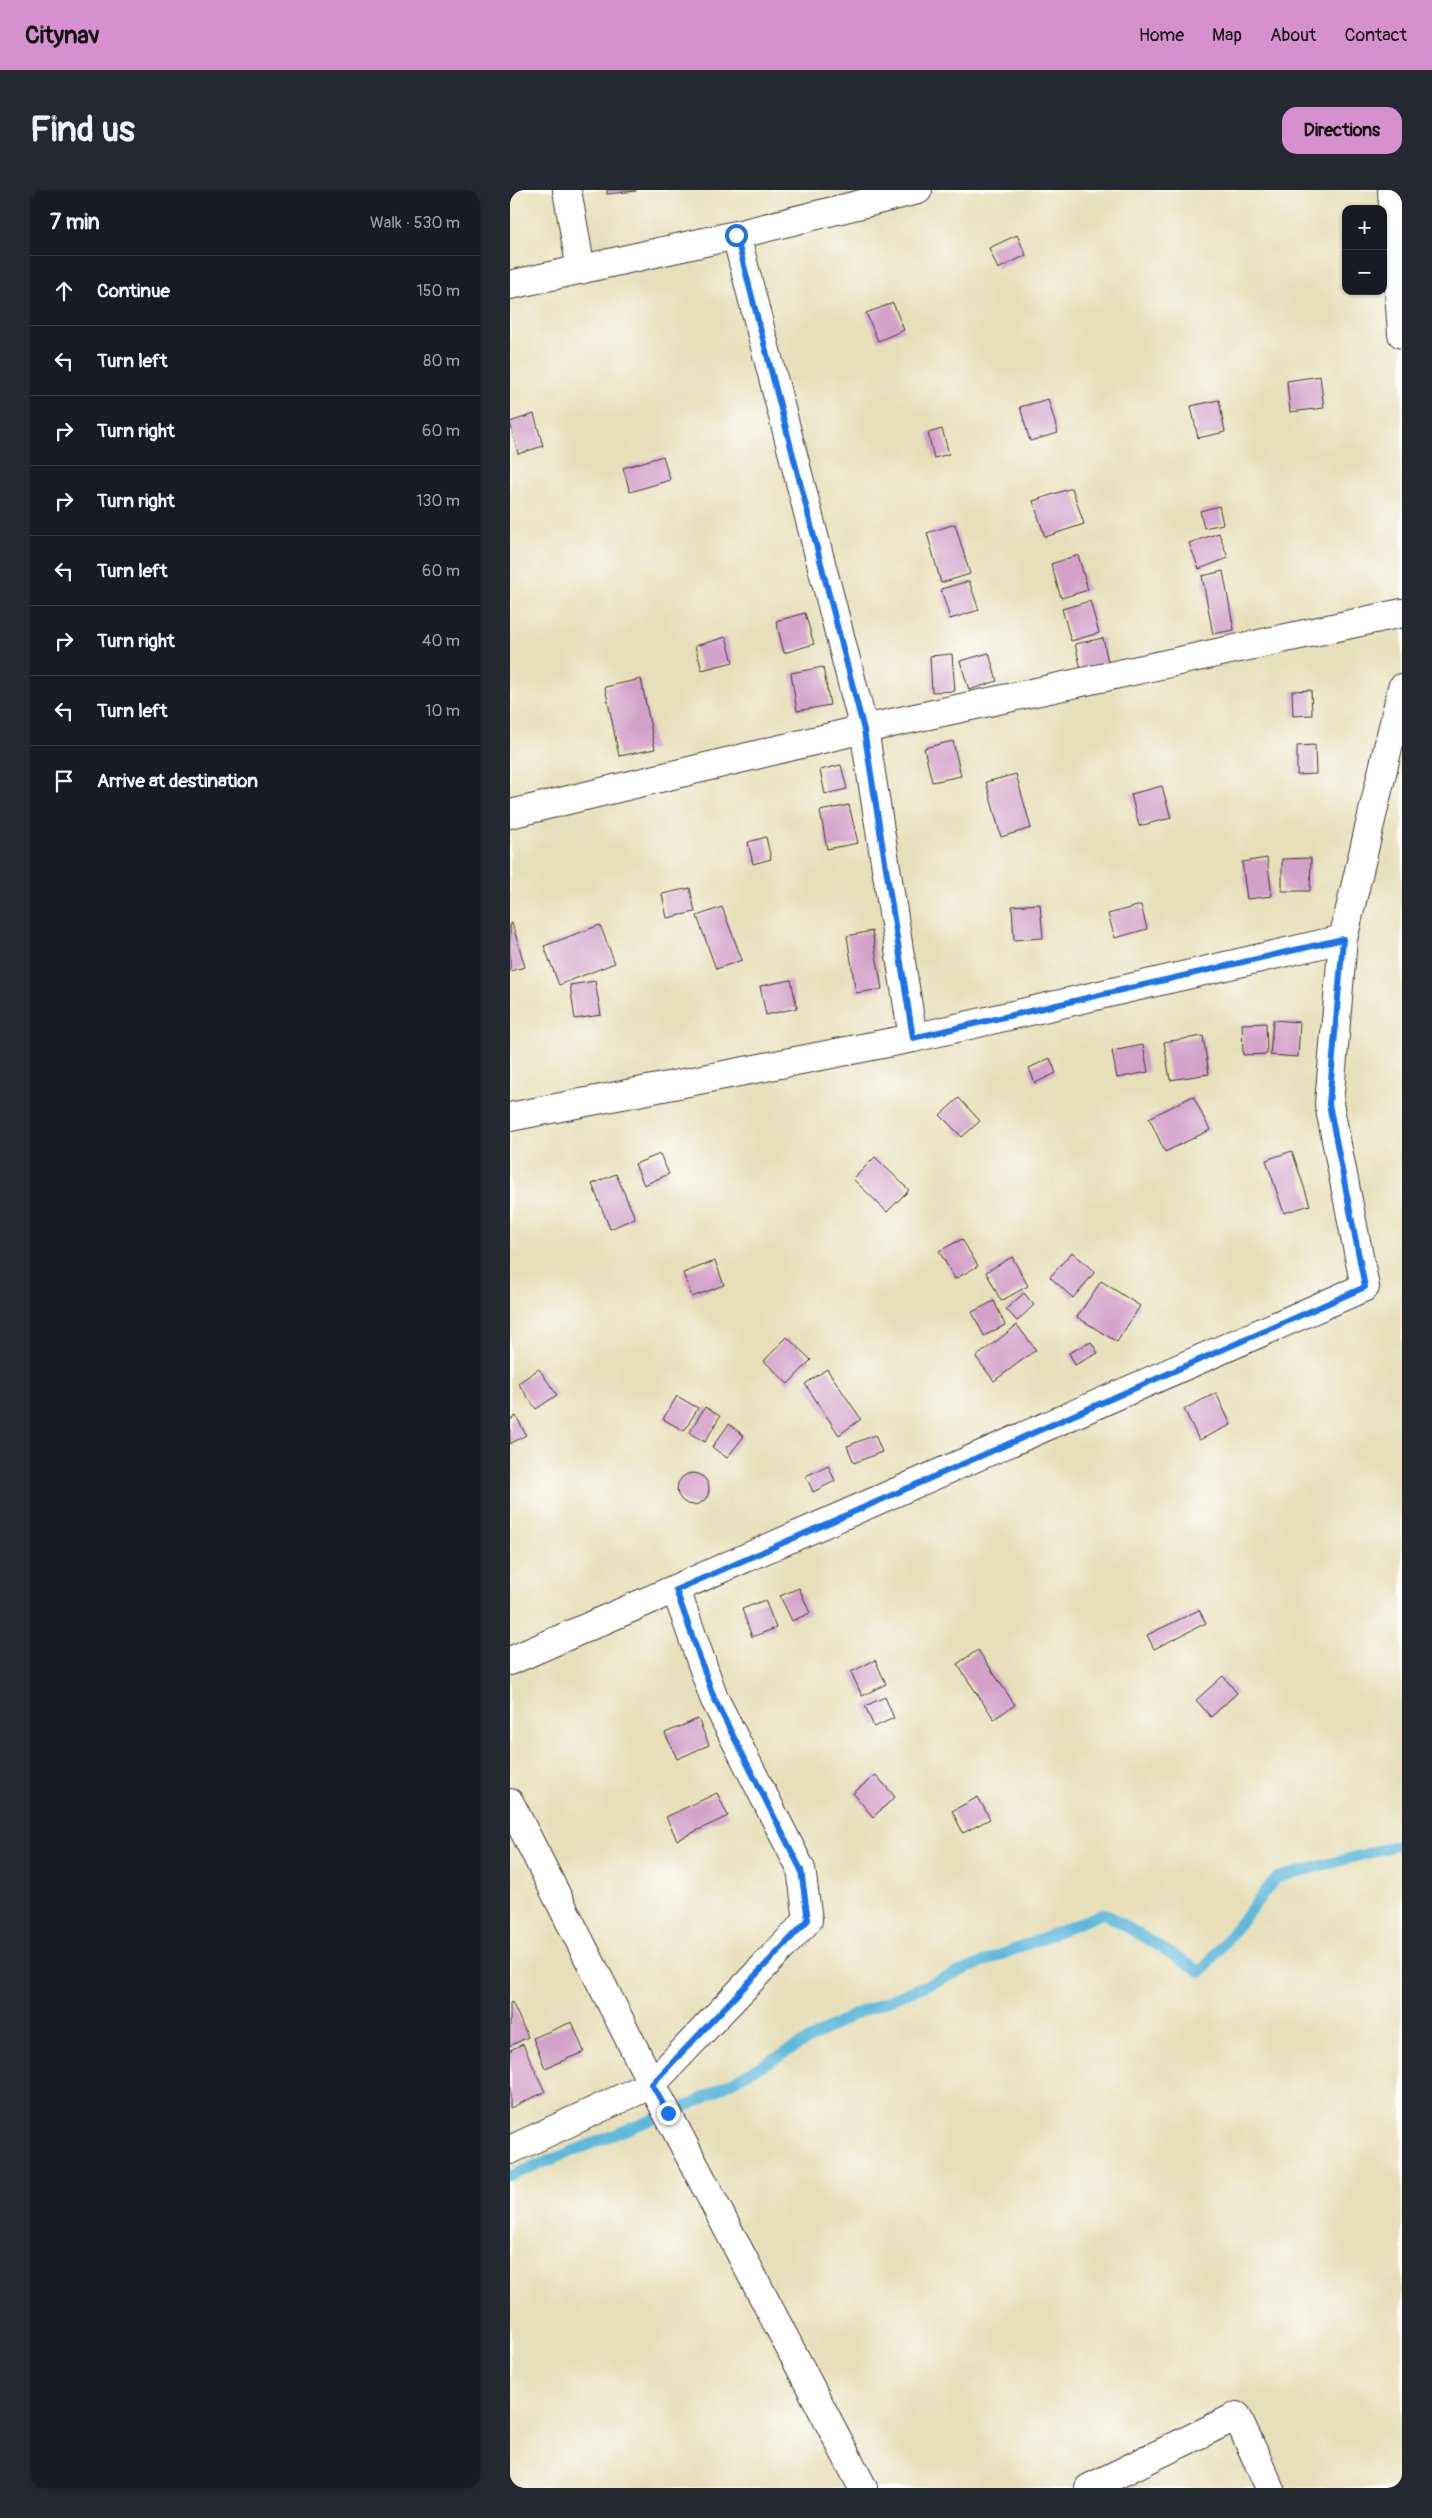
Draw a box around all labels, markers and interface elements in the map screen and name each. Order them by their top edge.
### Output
text: Citynav [25,21,100,50]
text: Home [1139,24,1184,47]
text: Map [1212,24,1242,47]
text: About [1270,24,1316,47]
text: Contact [1344,24,1407,47]
button: Directions [1282,107,1402,154]
text: Find us [30,108,135,152]
map controls [1342,205,1387,295]
button: + [1342,205,1387,250]
text: 7 min [50,209,100,236]
text: Walk · 530 m [370,213,460,233]
route start [725,224,748,247]
button: − [1342,250,1387,295]
icon: ahead [50,277,78,305]
text: Continue [97,279,170,303]
text: 150 m [416,281,460,301]
icon: left [50,347,78,375]
text: Turn left [97,349,167,373]
text: 80 m [423,351,460,371]
icon: right [50,417,78,445]
text: Turn right [97,419,175,443]
text: 60 m [422,421,460,441]
icon: right [50,487,78,515]
text: Turn right [97,489,175,513]
text: 130 m [416,491,460,511]
icon: left [50,557,78,585]
text: Turn left [97,559,167,583]
text: 60 m [422,561,460,581]
icon: right [50,627,78,655]
text: Turn right [97,629,175,653]
text: 40 m [422,631,460,651]
icon: left [50,697,78,725]
text: Turn left [97,699,167,723]
text: 10 m [425,701,460,721]
icon: arrive [50,767,78,795]
text: Arrive at destination [97,769,258,793]
route end [657,2102,680,2125]

